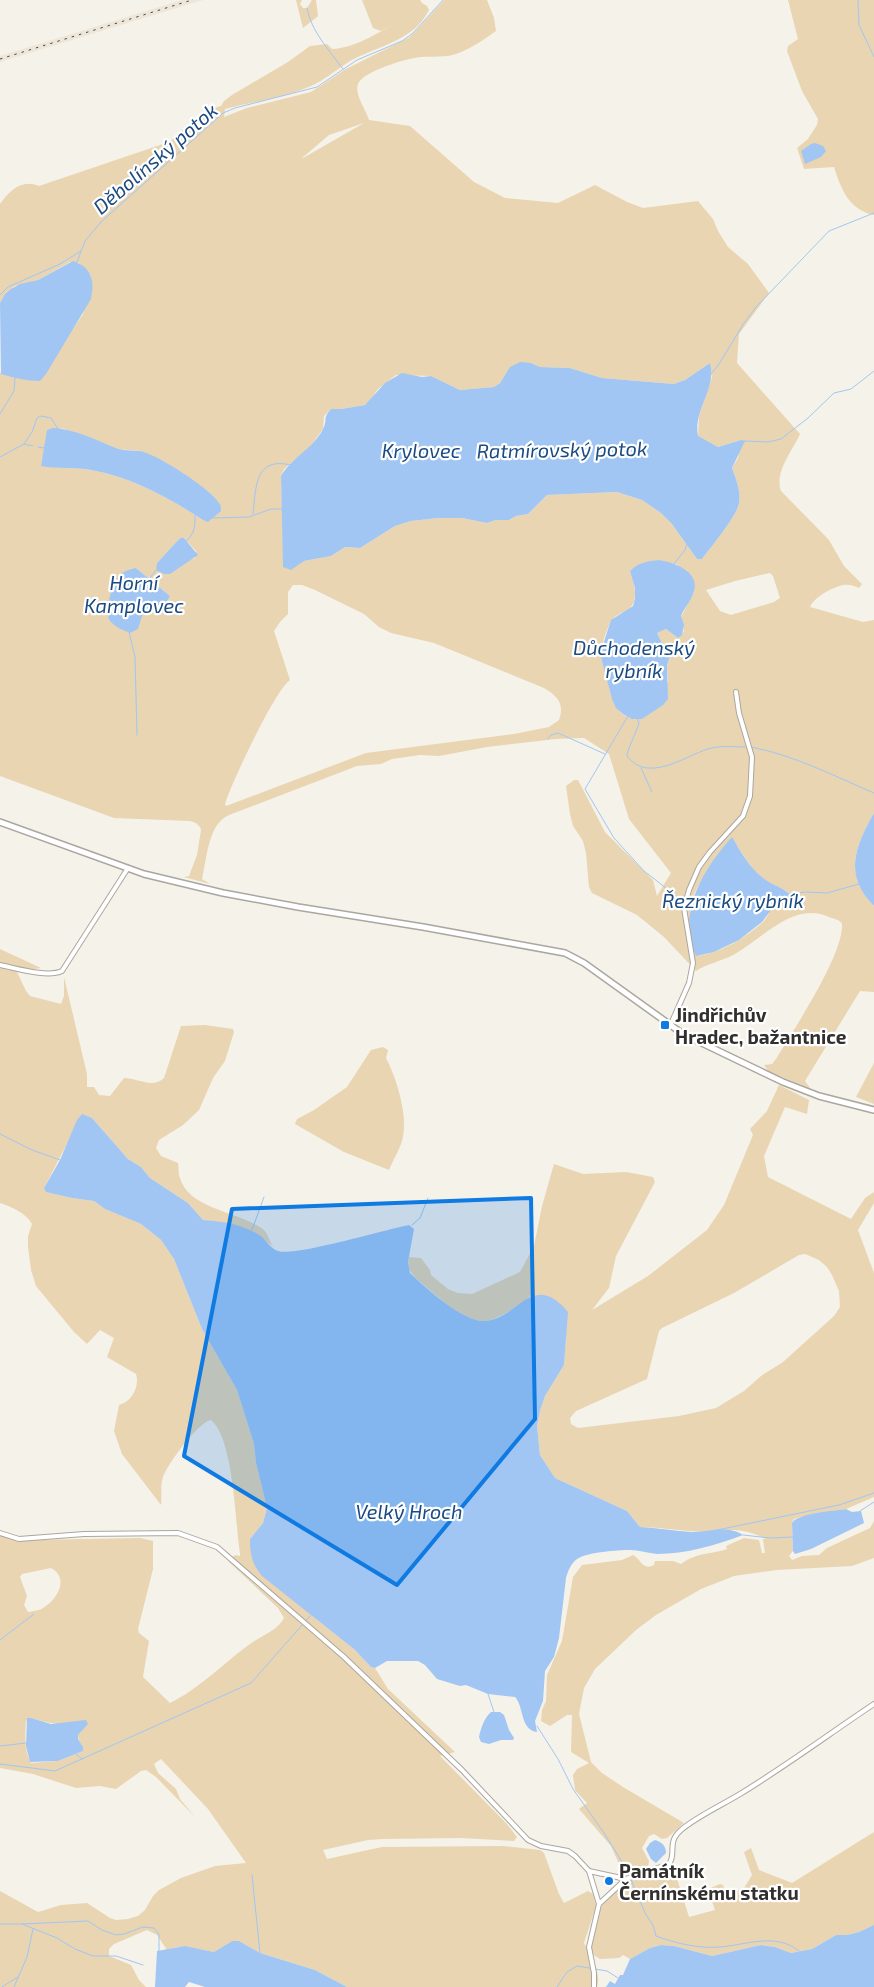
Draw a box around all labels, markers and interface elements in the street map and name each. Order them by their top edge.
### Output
water label: Děbolínský potok [88,98,223,219]
water label: Ratmírovský potok [476,436,648,463]
water label: Krylovec [382,438,461,463]
water label: Horní Kamplovec [84,570,184,617]
water label: Důchodenský rybník [573,635,695,683]
water label: Řeznický rybník [662,888,804,913]
place label: Jindřichův Hradec, bažantnice [675,1003,847,1048]
marker: Jindřichův Hradec, bažantnice [659,1019,671,1031]
water label: Velký Hroch [355,1499,463,1524]
place label: Památník Černínskému statku [619,1859,799,1904]
marker: Památník Černínskému statku [603,1875,615,1887]

